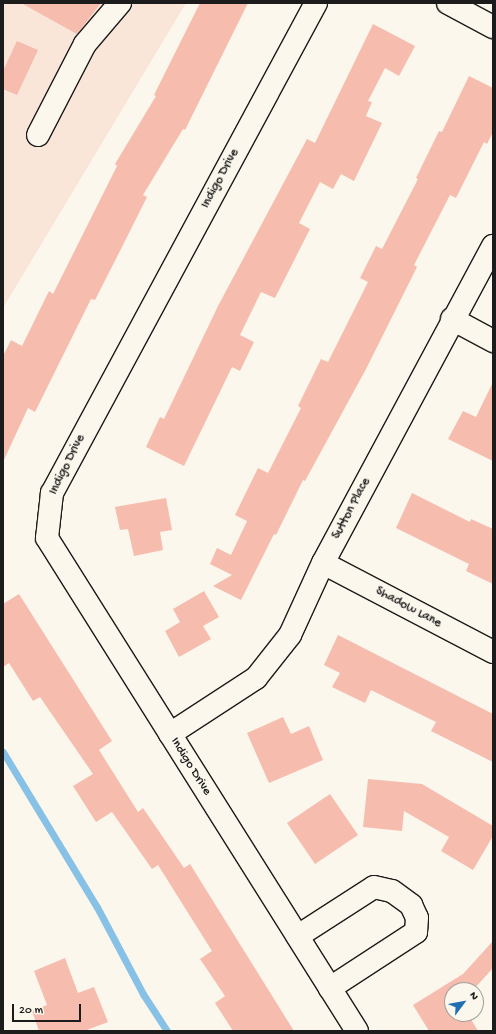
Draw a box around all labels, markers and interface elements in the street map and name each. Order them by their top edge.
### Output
street label: Indigo Drive [199,147,243,211]
street label: Indigo Drive [47,432,89,498]
street label: Sutton Place [329,476,375,542]
street label: Shadow Lane [372,584,444,632]
street label: Indigo Drive [166,735,214,799]
north arrow [444,982,484,1022]
text: N [466,990,480,1002]
scale bar [14,996,83,1022]
text: 20 m [19,1004,43,1018]

